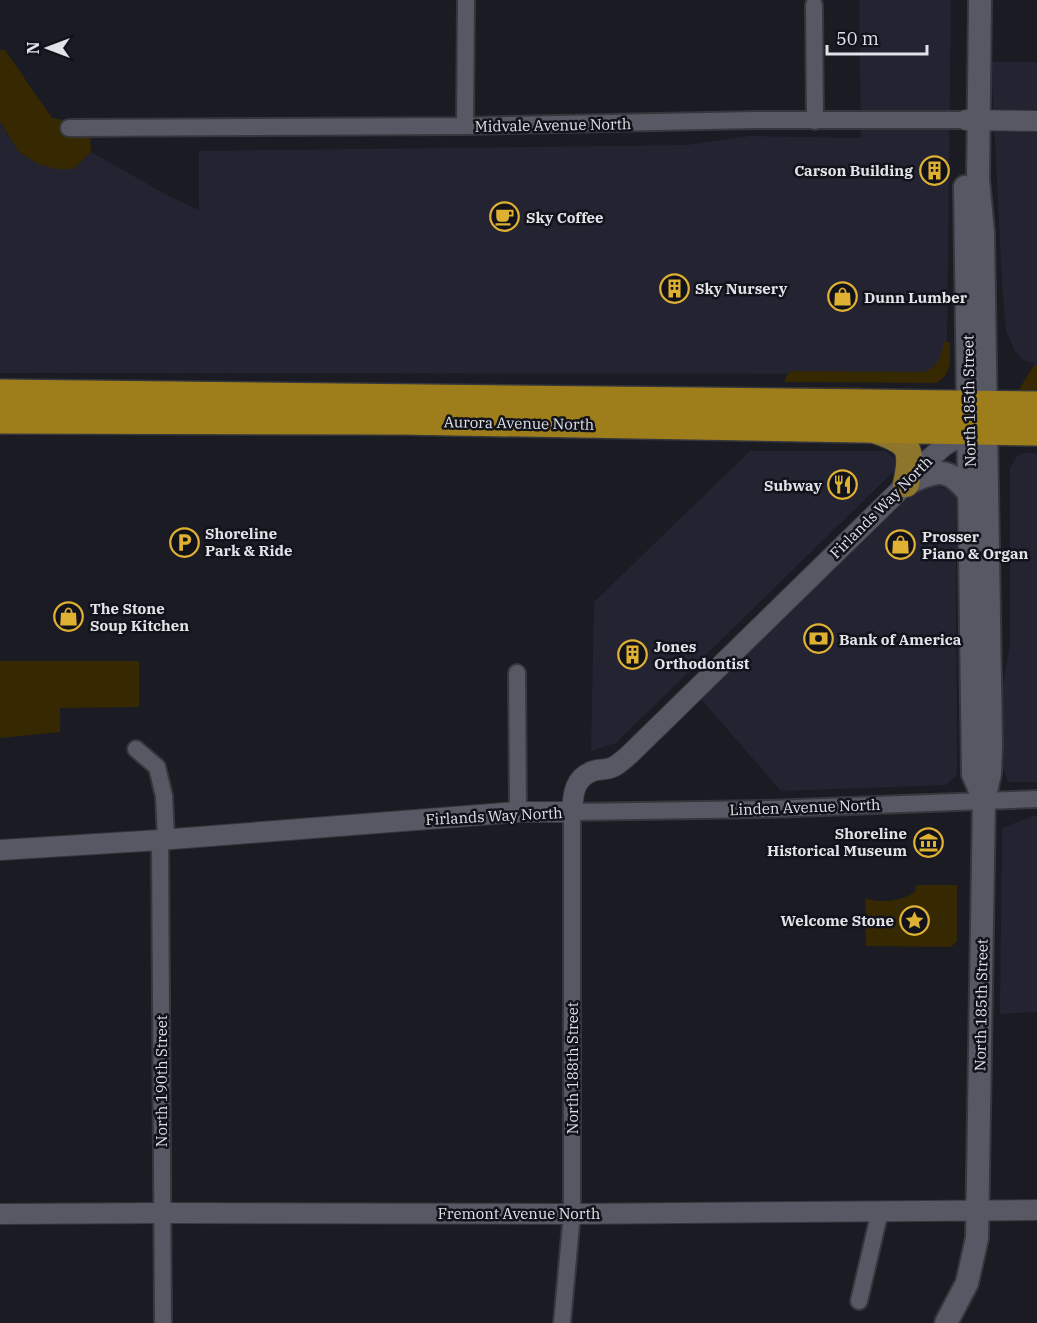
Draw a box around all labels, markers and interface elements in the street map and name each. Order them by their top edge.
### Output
north arrow [18,18,78,78]
scale bar [827,18,928,56]
text: 50 m [836,27,879,50]
text: N [23,42,43,54]
street label: Midvale Avenue North [475,114,631,136]
building icon: Carson Building [918,154,950,186]
place label: Carson Building [794,161,913,180]
cafe icon: Sky Coffee [489,201,521,233]
place label: Sky Coffee [526,208,604,227]
building icon: Sky Nursery [658,272,690,304]
place label: Sky Nursery [695,279,788,298]
shop icon: Dunn Lumber [827,281,859,313]
place label: Dunn Lumber [864,288,968,307]
street label: North 185th Street [958,335,980,467]
street label: Aurora Avenue North [444,412,594,434]
street label: Firlands Way North [826,452,936,562]
restaurant icon: Subway [827,469,859,501]
place label: Subway [764,476,822,495]
place label: Shoreline Park & Ride [205,524,292,560]
parking icon: Shoreline Park & Ride [168,526,200,558]
place label: Prosser Piano & Organ [922,527,1028,563]
shop icon: Prosser Piano & Organ [885,529,917,561]
place label: The Stone Soup Kitchen [90,599,189,635]
shop icon: The Stone Soup Kitchen [53,601,85,633]
bank icon: Bank of America [802,623,834,655]
place label: Bank of America [839,630,962,649]
place label: Jones Orthodontist [654,637,750,673]
building icon: Jones Orthodontist [617,639,649,671]
street label: Linden Avenue North [729,795,881,819]
street label: Firlands Way North [425,803,563,829]
place label: Shoreline Historical Museum [767,824,907,860]
museum icon: Shoreline Historical Museum [912,826,944,858]
place icon: Welcome Stone [899,904,931,936]
place label: Welcome Stone [780,911,894,930]
street label: North 185th Street [970,939,992,1071]
street label: North 188th Street [563,1002,582,1134]
street label: North 190th Street [152,1015,171,1147]
street label: Fremont Avenue North [438,1204,600,1223]

